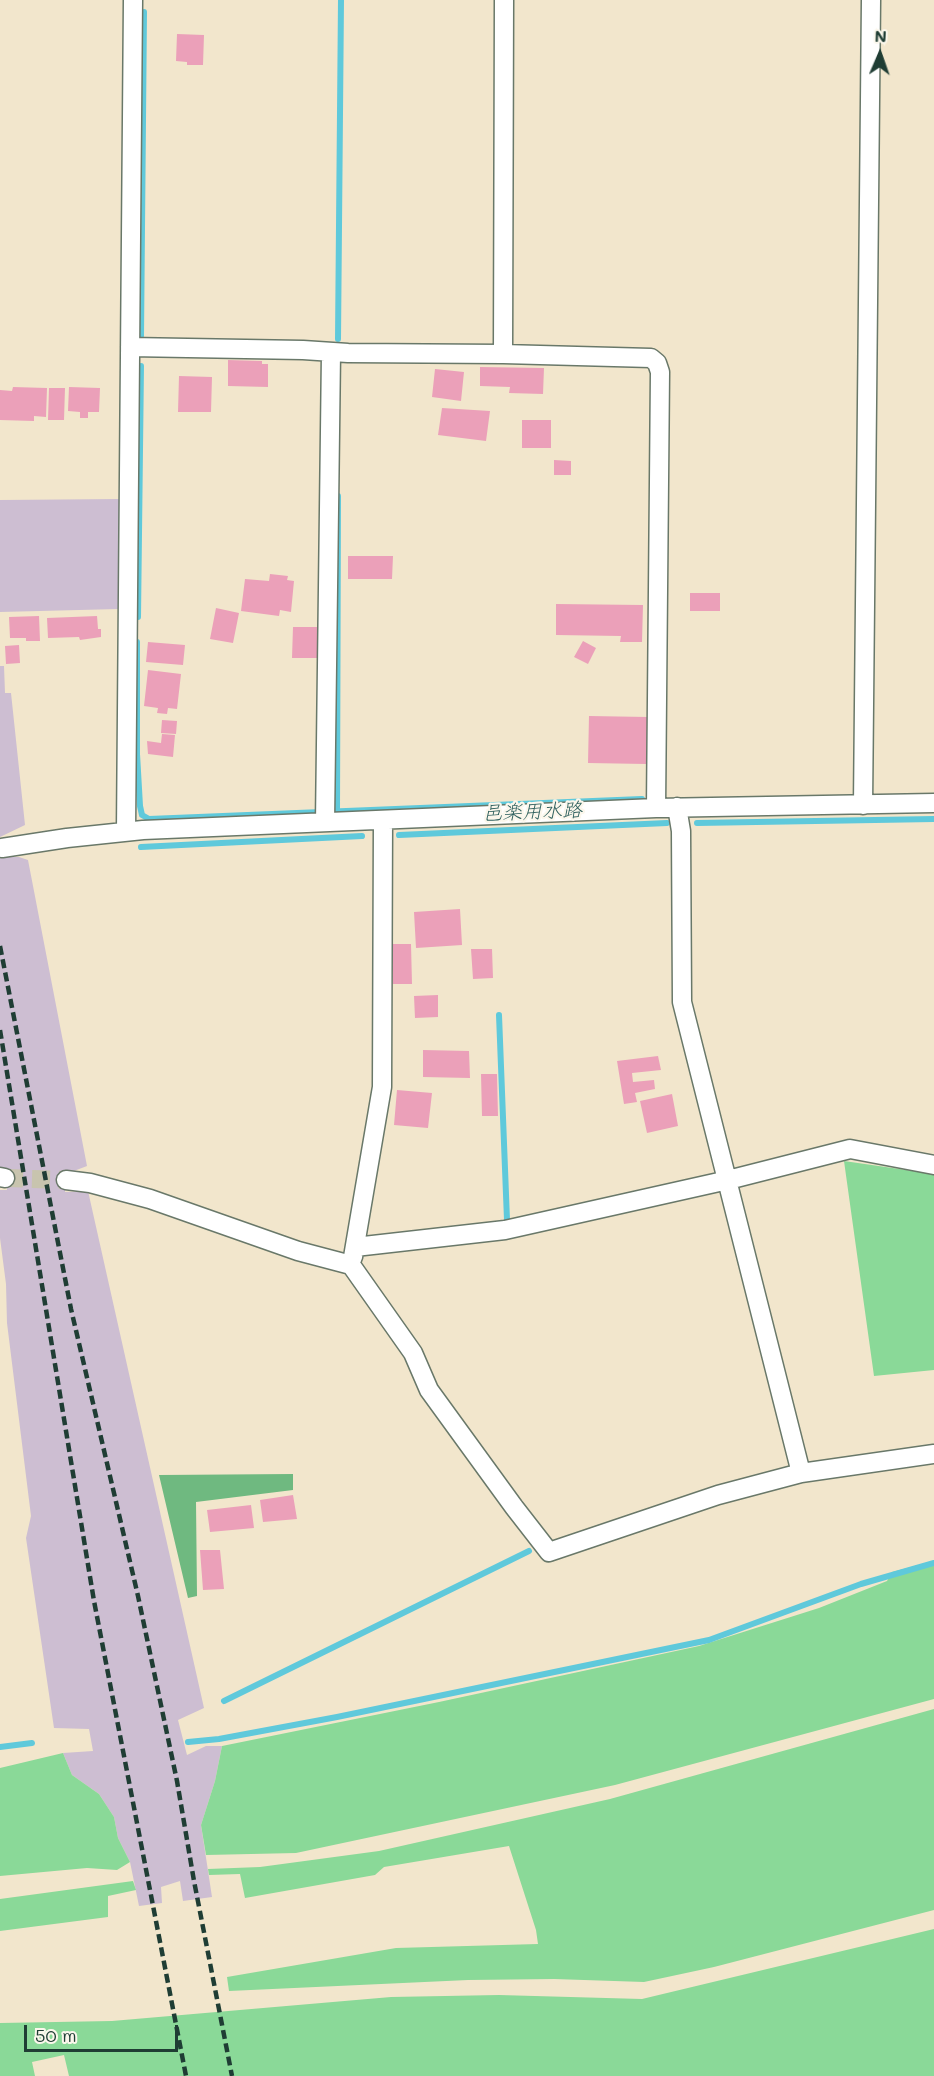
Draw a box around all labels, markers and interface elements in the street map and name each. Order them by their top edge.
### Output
north arrow [850,24,910,84]
text: N [874,25,887,46]
water label: 邑楽用水路 [482,798,582,826]
scale bar [27,2013,182,2051]
text: 50 m [35,2023,77,2047]

